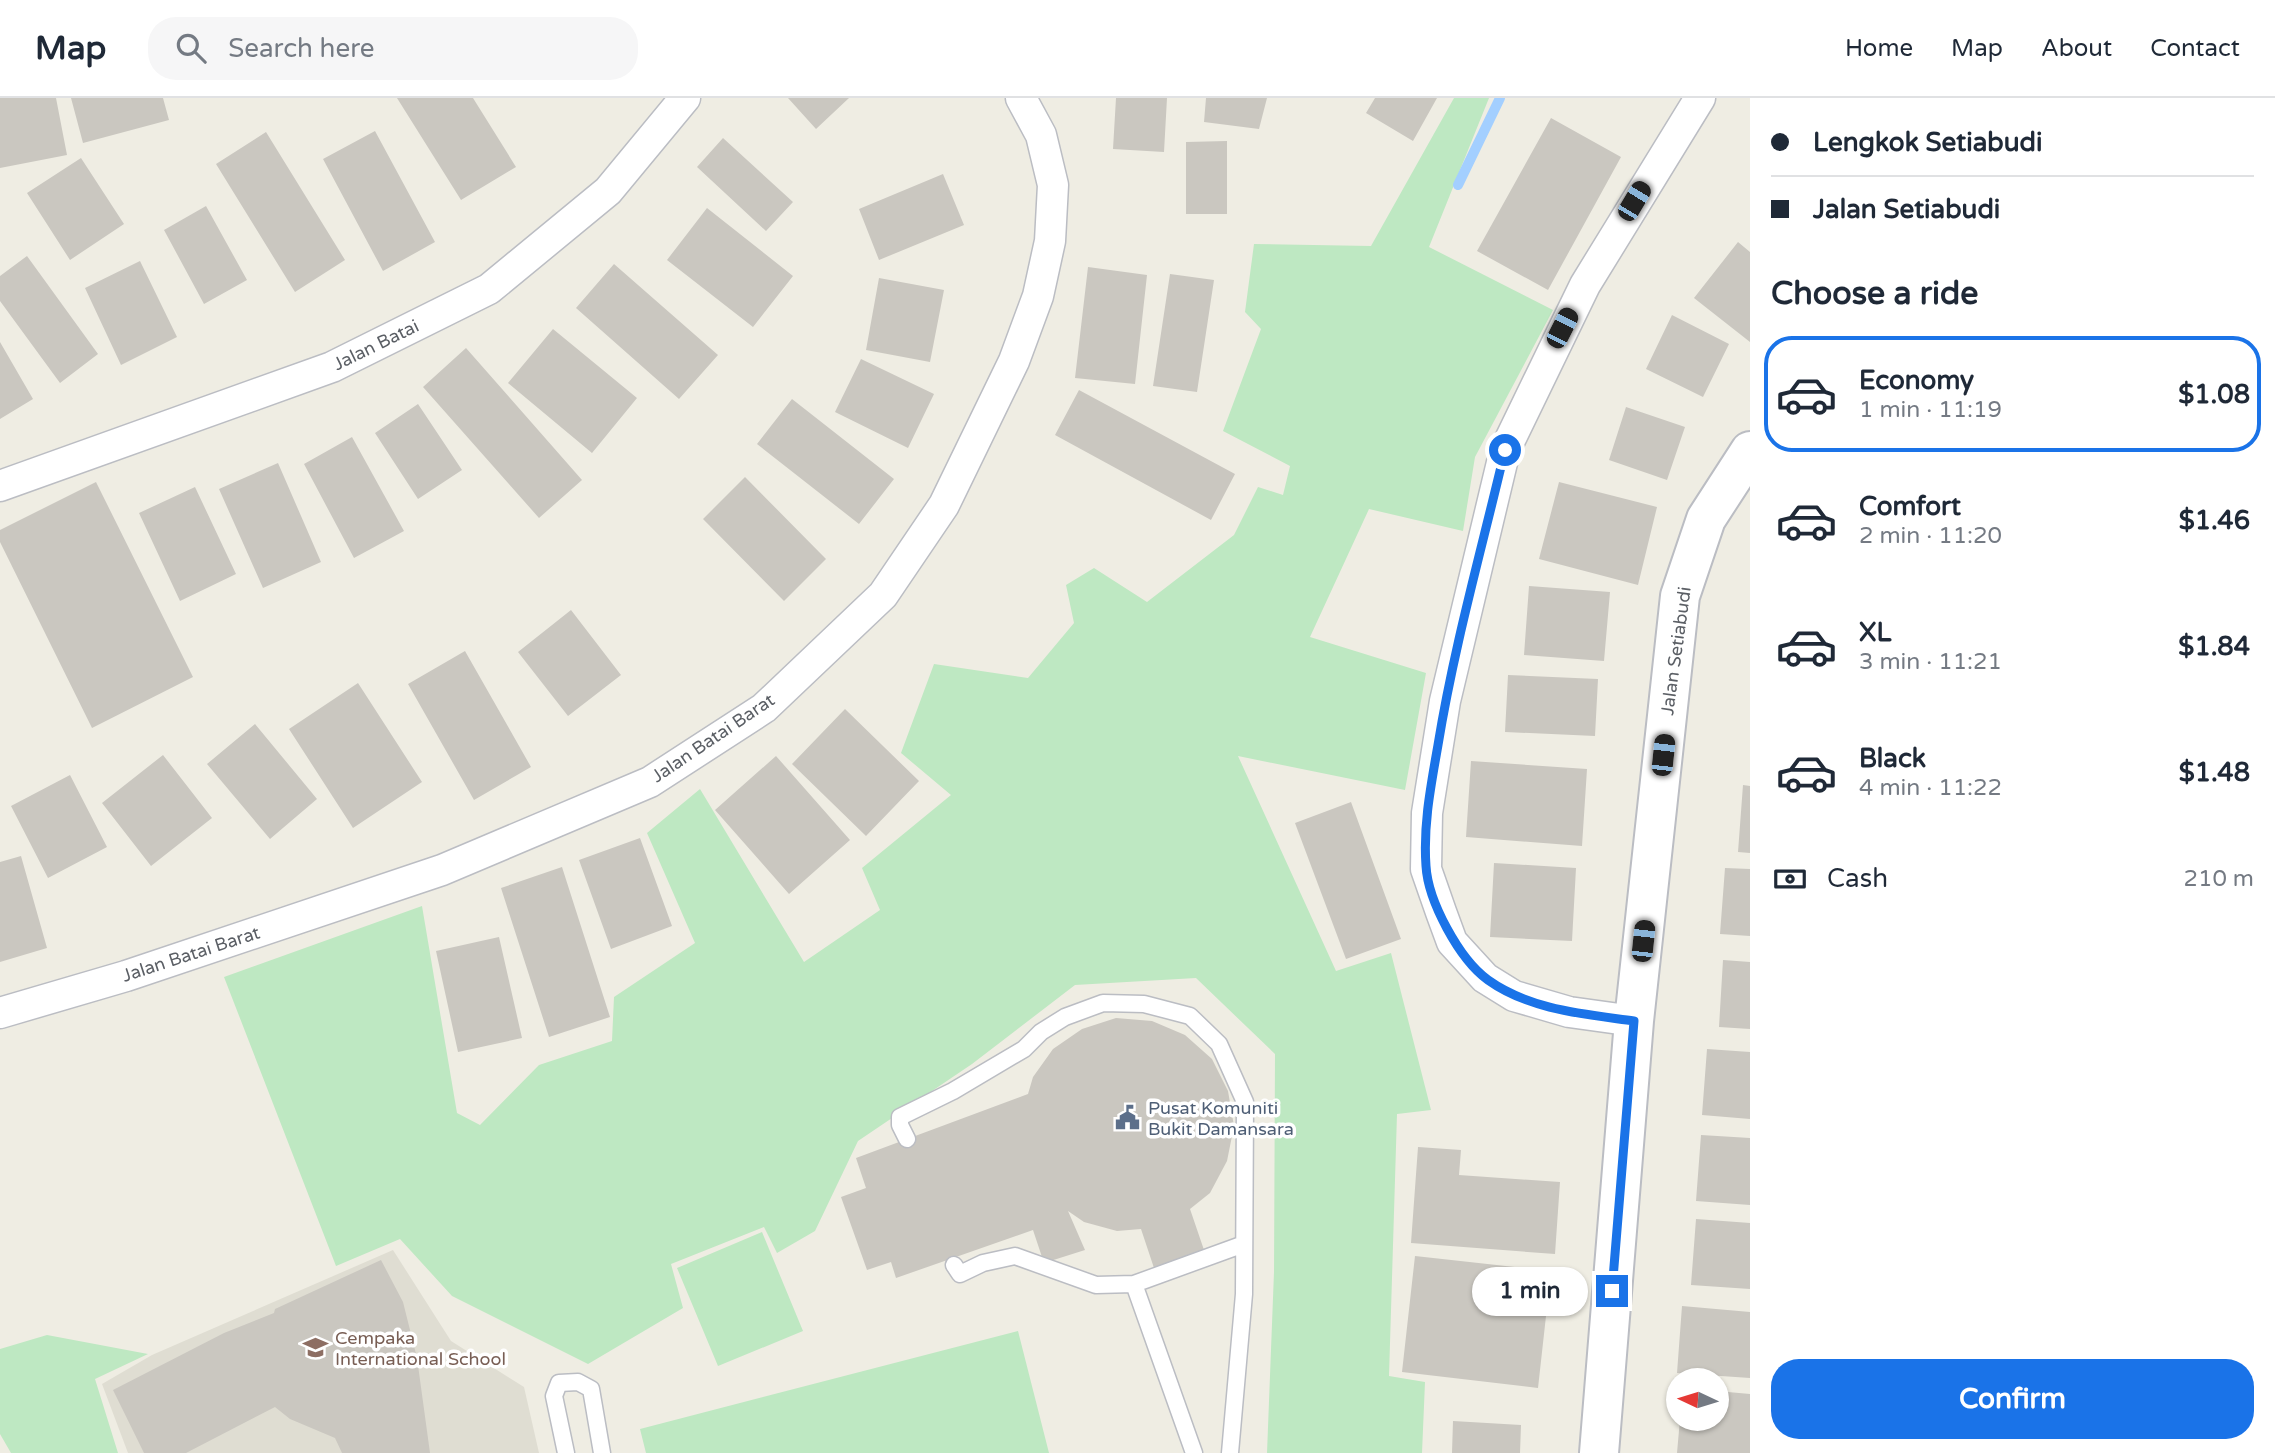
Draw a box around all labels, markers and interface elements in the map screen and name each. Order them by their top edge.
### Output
search box [148,17,638,80]
text: Map [35,29,106,68]
icon: search [172,29,210,67]
text: Search here [228,33,374,64]
text: Home [1845,34,1913,63]
text: Map [1951,34,2003,63]
text: About [2041,34,2112,63]
text: Contact [2150,34,2240,63]
text: Lengkok Setiabudi [1813,127,2042,158]
car [1615,178,1654,224]
text: Jalan Setiabudi [1813,194,2000,225]
text: Choose a ride [1771,275,1978,313]
car [1544,305,1581,351]
street label: Jalan Batai [330,315,422,375]
icon: car [1775,363,1838,426]
text: Economy [1859,365,1974,396]
text: $1.08 [2178,379,2250,410]
text: 1 min · 11:19 [1859,396,2002,424]
route start [1489,434,1521,466]
icon: car [1775,489,1838,552]
text: Comfort [1859,491,1961,522]
text: $1.46 [2179,505,2250,536]
text: 2 min · 11:20 [1859,522,2002,550]
street label: Jalan Setiabudi [1656,585,1696,717]
icon: car [1775,615,1838,678]
text: XL [1859,617,1891,648]
text: $1.84 [2178,631,2250,662]
text: 3 min · 11:21 [1859,648,2002,676]
street label: Jalan Batai Barat [647,689,779,787]
car [1651,733,1676,777]
icon: car [1775,741,1838,804]
text: Black [1859,743,1926,774]
text: $1.48 [2179,757,2250,788]
text: 4 min · 11:22 [1859,774,2002,802]
icon: cash [1771,860,1809,898]
text: Cash [1827,863,1888,894]
text: 210 m [2184,865,2254,893]
car [1631,919,1656,963]
street label: Jalan Batai Barat [119,921,263,987]
place label: Pusat Komuniti Bukit Damansara [1148,1097,1294,1140]
public building icon: Pusat Komuniti Bukit Damansara [1114,1104,1142,1132]
callout: 1 min [1472,1266,1588,1316]
route end [1596,1275,1628,1307]
text: 1 min [1499,1277,1561,1305]
place label: Cempaka International School [335,1327,506,1370]
school or university icon: Cempaka International School [301,1334,329,1362]
button: Confirm [1771,1359,2254,1439]
north arrow [1666,1368,1729,1432]
map controls [1666,1368,1729,1431]

